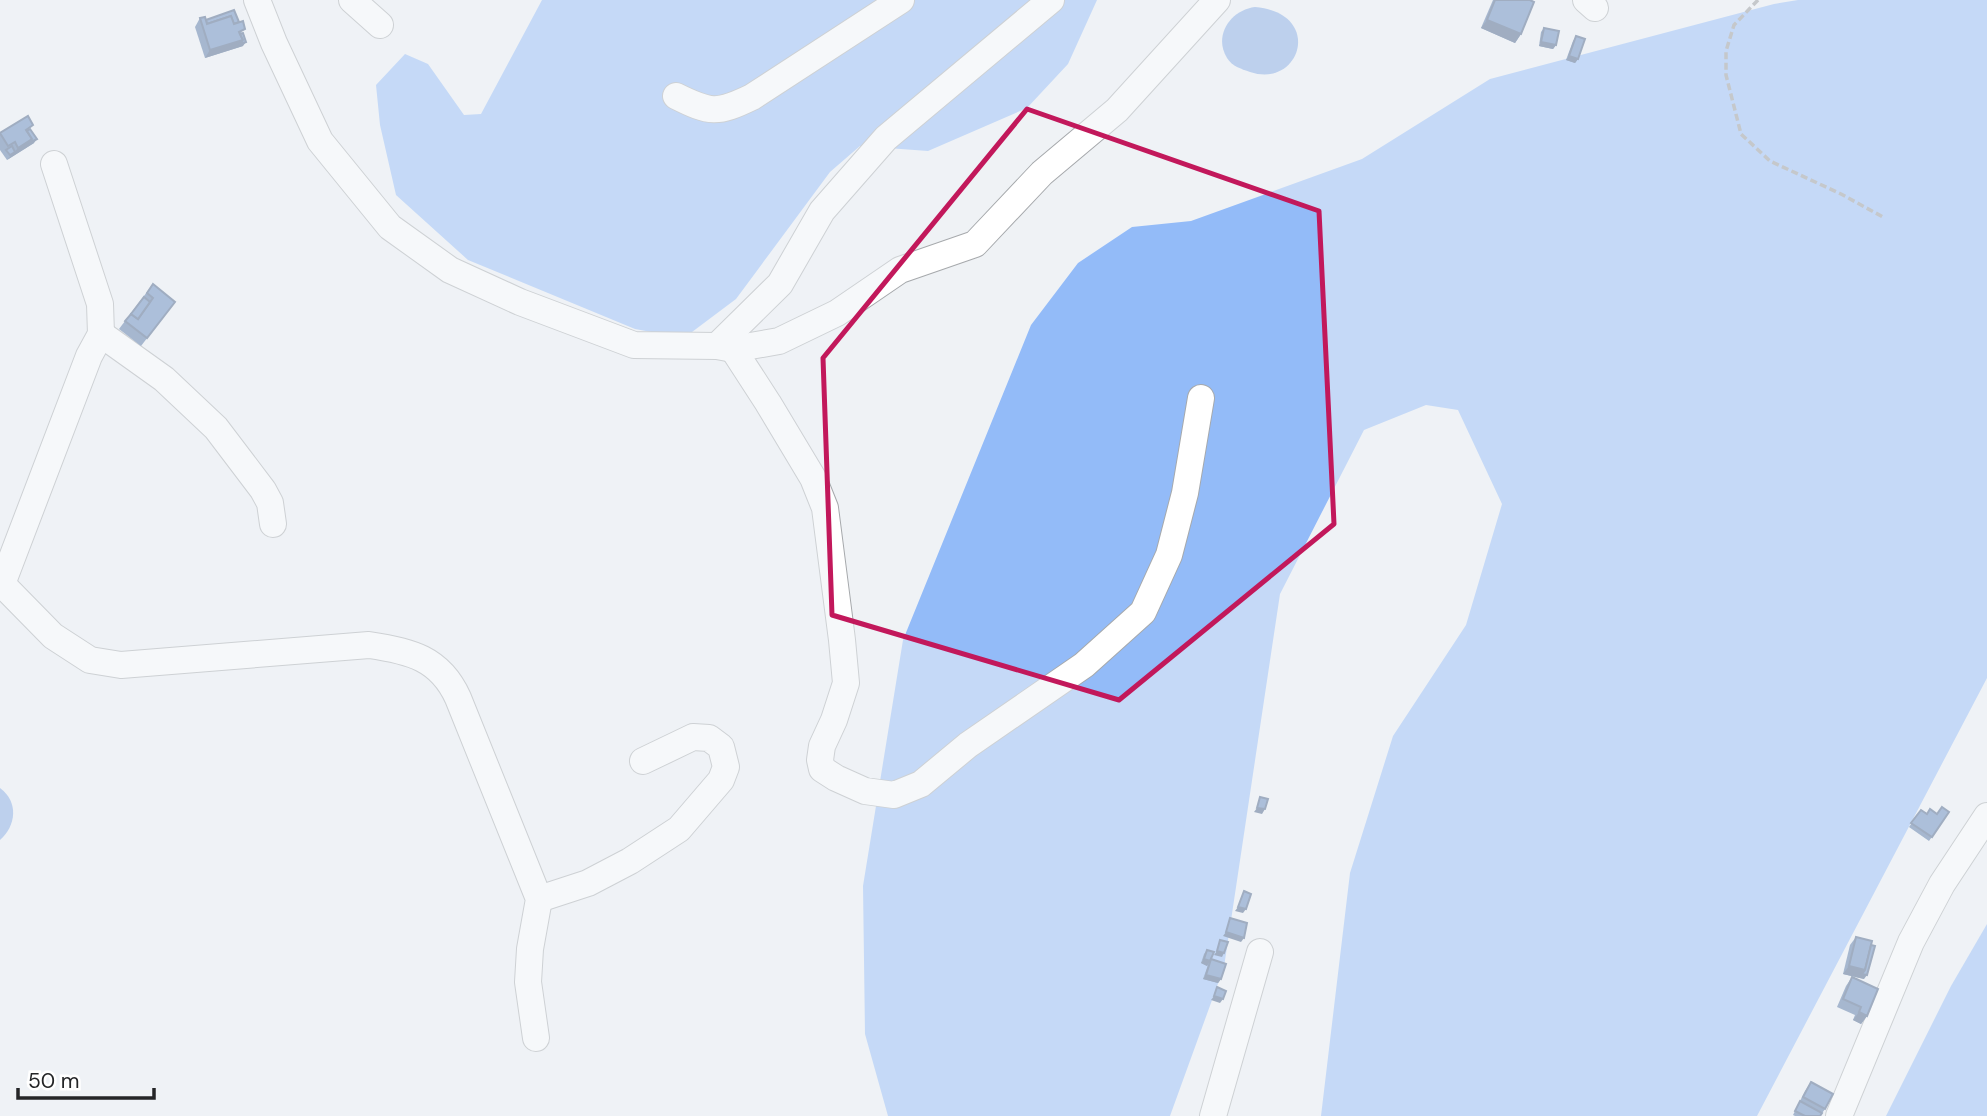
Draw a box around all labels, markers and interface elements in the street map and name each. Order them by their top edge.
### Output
scale bar [18,1056,154,1100]
text: 50 m [28,1067,79,1095]

